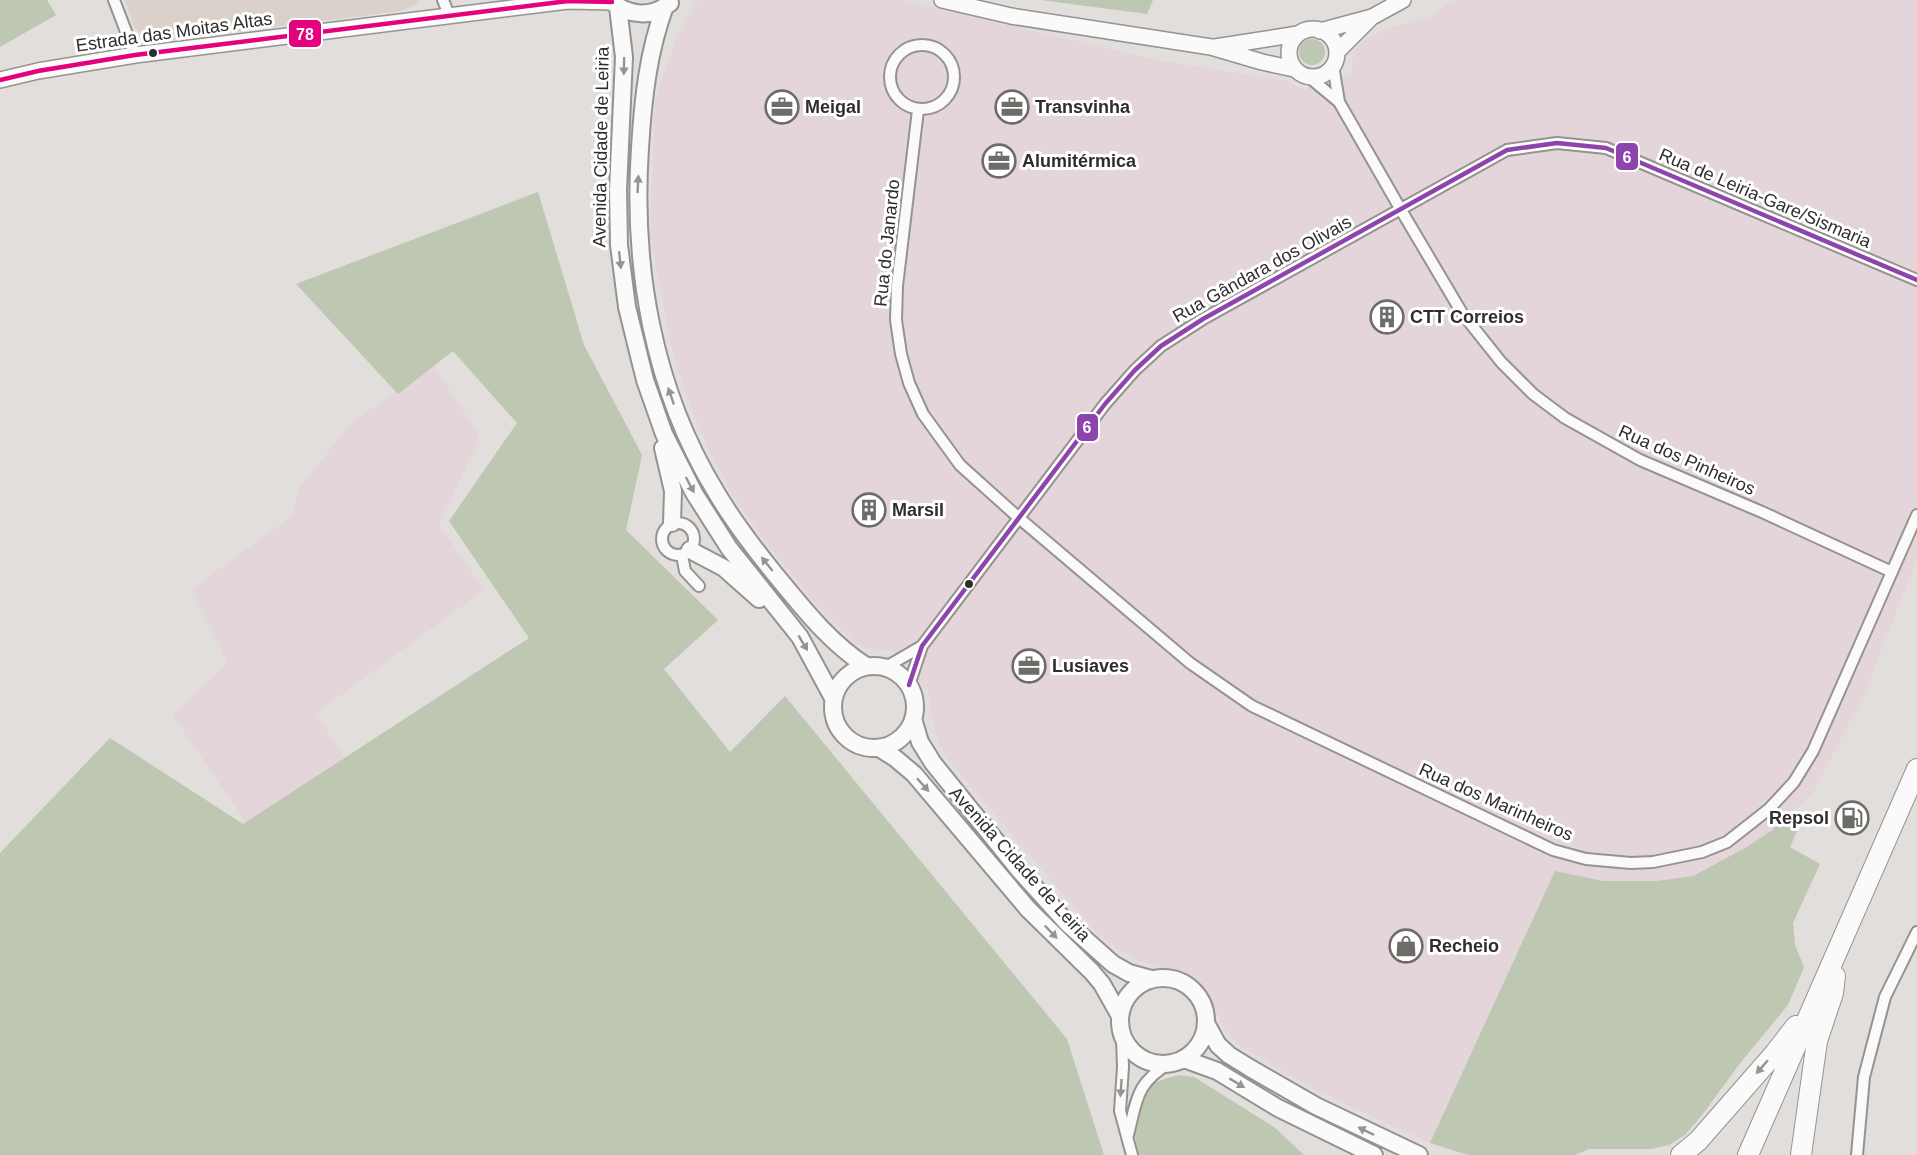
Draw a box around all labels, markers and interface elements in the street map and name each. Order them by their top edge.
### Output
street label: Estrada das Moitas Altas [75,8,273,56]
line badge: 78 [288,19,322,48]
text: 78 [296,26,314,43]
street label: Avenida Cidade de Leiria [589,45,613,248]
unlabelled marker [147,47,159,59]
one-way arrow [619,56,629,75]
office icon: Meigal [764,89,800,125]
office icon: Transvinha [994,89,1030,125]
place label: Meigal [805,97,861,117]
place label: Transvinha [1035,97,1131,117]
line badge: 6 [1615,142,1639,171]
office icon: Alumitérmica [981,143,1017,179]
street label: Rua de Leiria-Gare/Sismaria [1656,144,1875,252]
text: 6 [1623,149,1632,166]
place label: Alumitérmica [1022,151,1137,171]
one-way arrow [633,174,642,193]
street label: Rua do Janardo [870,178,904,308]
street label: Rua Gândara dos Olivais [1169,212,1355,326]
one-way arrow [616,251,625,270]
building icon: CTT Correios [1369,299,1405,335]
place label: CTT Correios [1410,307,1524,327]
one-way arrow [666,387,676,405]
line badge: 6 [1076,413,1099,442]
text: 6 [1083,419,1092,436]
street label: Rua dos Pinheiros [1616,421,1758,499]
one-way arrow [685,477,694,494]
building icon: Marsil [851,492,887,528]
place label: Marsil [892,500,944,520]
one-way arrow [761,556,774,572]
unlabelled marker [963,578,975,590]
one-way arrow [798,635,809,651]
office icon: Lusiaves [1011,648,1047,684]
place label: Lusiaves [1052,656,1129,676]
street label: Rua dos Marinheiros [1416,759,1576,845]
one-way arrow [916,777,929,792]
street label: Avenida Cidade de Leiria [945,783,1095,946]
fuel station icon: Repsol [1834,800,1870,836]
place label: Repsol [1769,808,1829,828]
one-way arrow [1044,925,1058,940]
shop icon: Recheio [1388,928,1424,964]
place label: Recheio [1429,936,1499,956]
one-way arrow [1756,1059,1769,1075]
one-way arrow [1117,1078,1126,1097]
one-way arrow [1229,1078,1246,1088]
one-way arrow [1358,1126,1375,1135]

